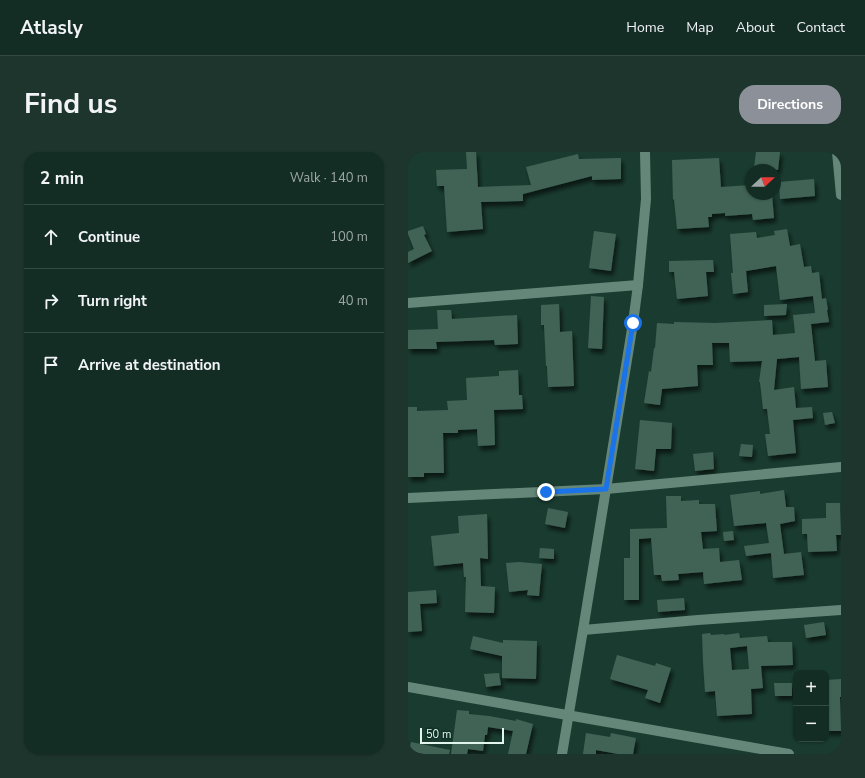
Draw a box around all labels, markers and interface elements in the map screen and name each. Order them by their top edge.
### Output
text: Atlasly [20,15,83,41]
text: Home [626,18,664,37]
text: Map [686,18,714,37]
text: About [736,18,775,37]
text: Contact [797,18,845,37]
text: Find us [24,85,118,123]
button: Directions [739,85,841,124]
north arrow [745,164,781,200]
text: 2 min [40,167,84,190]
text: Walk · 140 m [290,169,368,187]
icon: ahead [40,226,62,248]
text: Continue [78,227,140,247]
text: 100 m [330,228,368,246]
icon: right [40,290,62,312]
text: Turn right [78,291,147,311]
text: 40 m [338,292,368,310]
route start [624,314,642,332]
icon: arrive [40,354,62,376]
text: Arrive at destination [78,355,221,375]
route end [537,483,555,501]
map controls [793,670,829,742]
button: + [793,670,829,706]
button: − [793,706,829,742]
scale bar [420,726,504,745]
text: 50 m [426,727,451,742]

